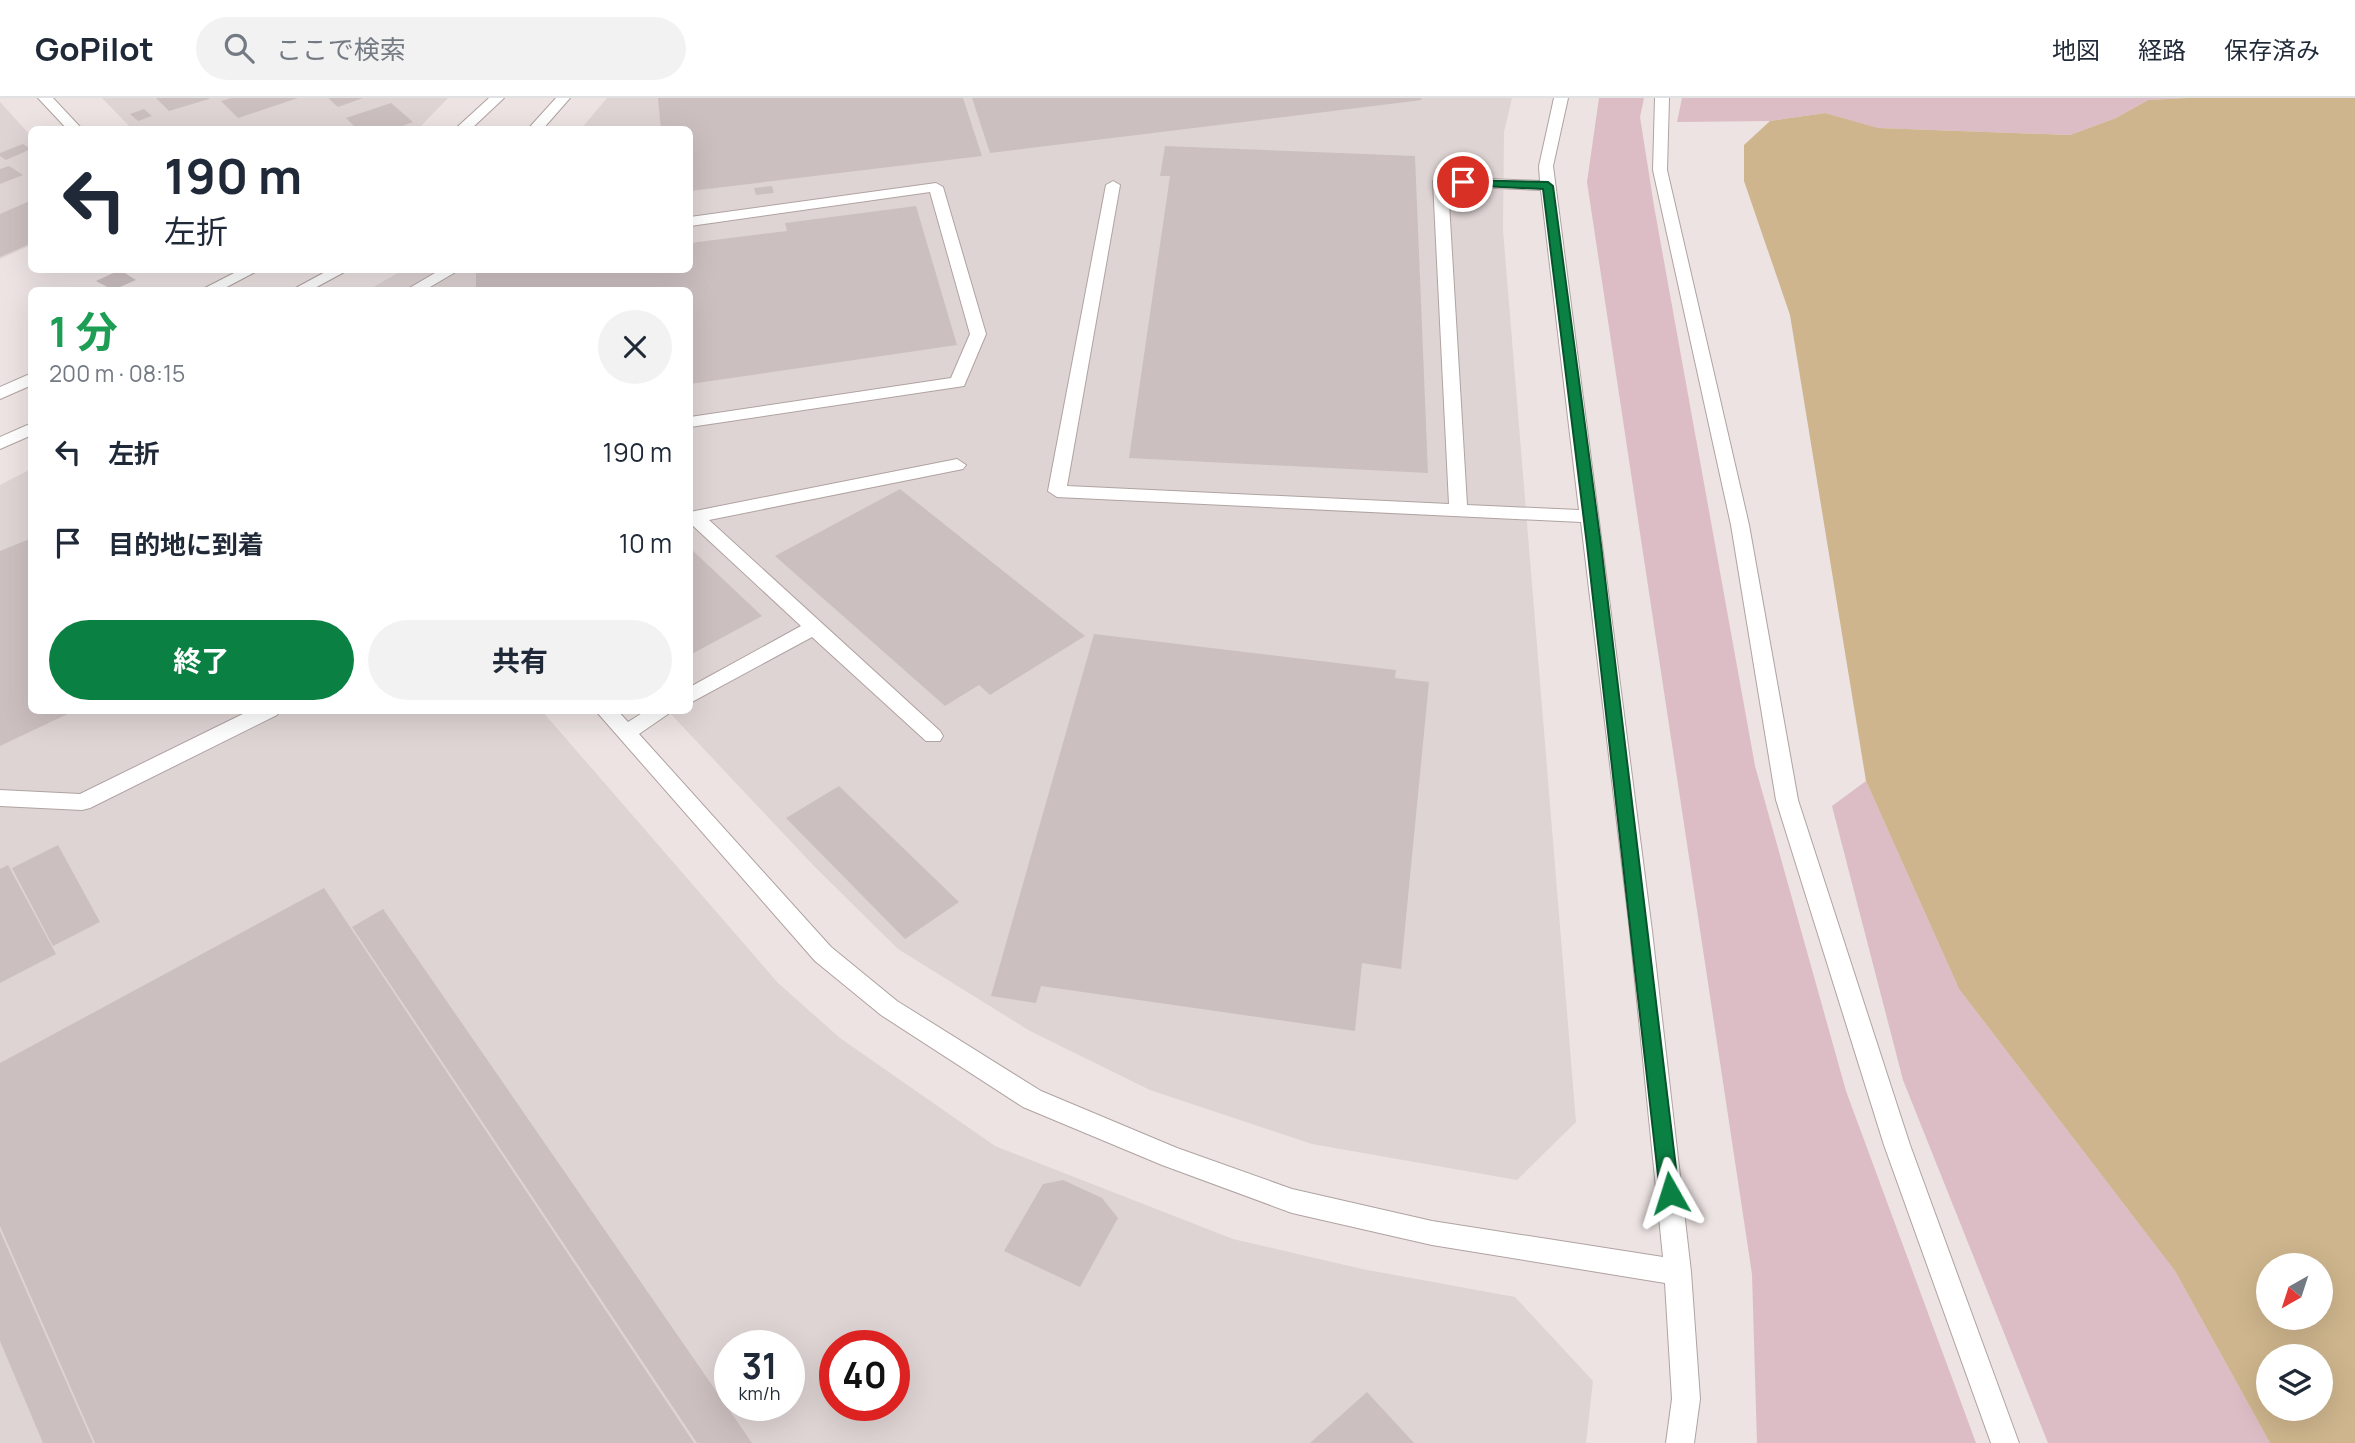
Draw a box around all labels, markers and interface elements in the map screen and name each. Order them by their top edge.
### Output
search box [196,17,686,80]
text: GoPilot [35,26,154,71]
icon: search [220,29,258,67]
text: ここで検索 [276,31,406,67]
text: 地図 [2052,33,2100,66]
text: 経路 [2138,33,2186,66]
text: 保存済み [2224,33,2320,66]
text: 190 m [164,142,302,209]
pin [1433,152,1493,212]
icon: left [49,154,140,245]
icon: arrive [1444,163,1482,201]
text: 左折 [164,209,228,253]
text: 1 分 [49,302,118,360]
button: close [598,310,672,384]
text: 200 m · 08:15 [49,357,185,389]
icon: left [49,433,87,471]
text: 190 m [603,434,672,470]
text: 左折 [108,435,160,471]
icon: arrive [49,524,87,562]
text: 10 m [619,525,672,561]
text: 目的地に到着 [108,526,264,562]
button: 終了 [49,620,354,700]
button: 共有 [368,620,672,700]
position arrow [1633,1156,1707,1230]
north arrow [2256,1253,2333,1330]
map controls [2256,1253,2333,1421]
speed limit sign: 40 [819,1330,910,1421]
text: 31 [742,1342,777,1390]
button: layers [2256,1344,2333,1421]
text: km/h [739,1381,780,1405]

